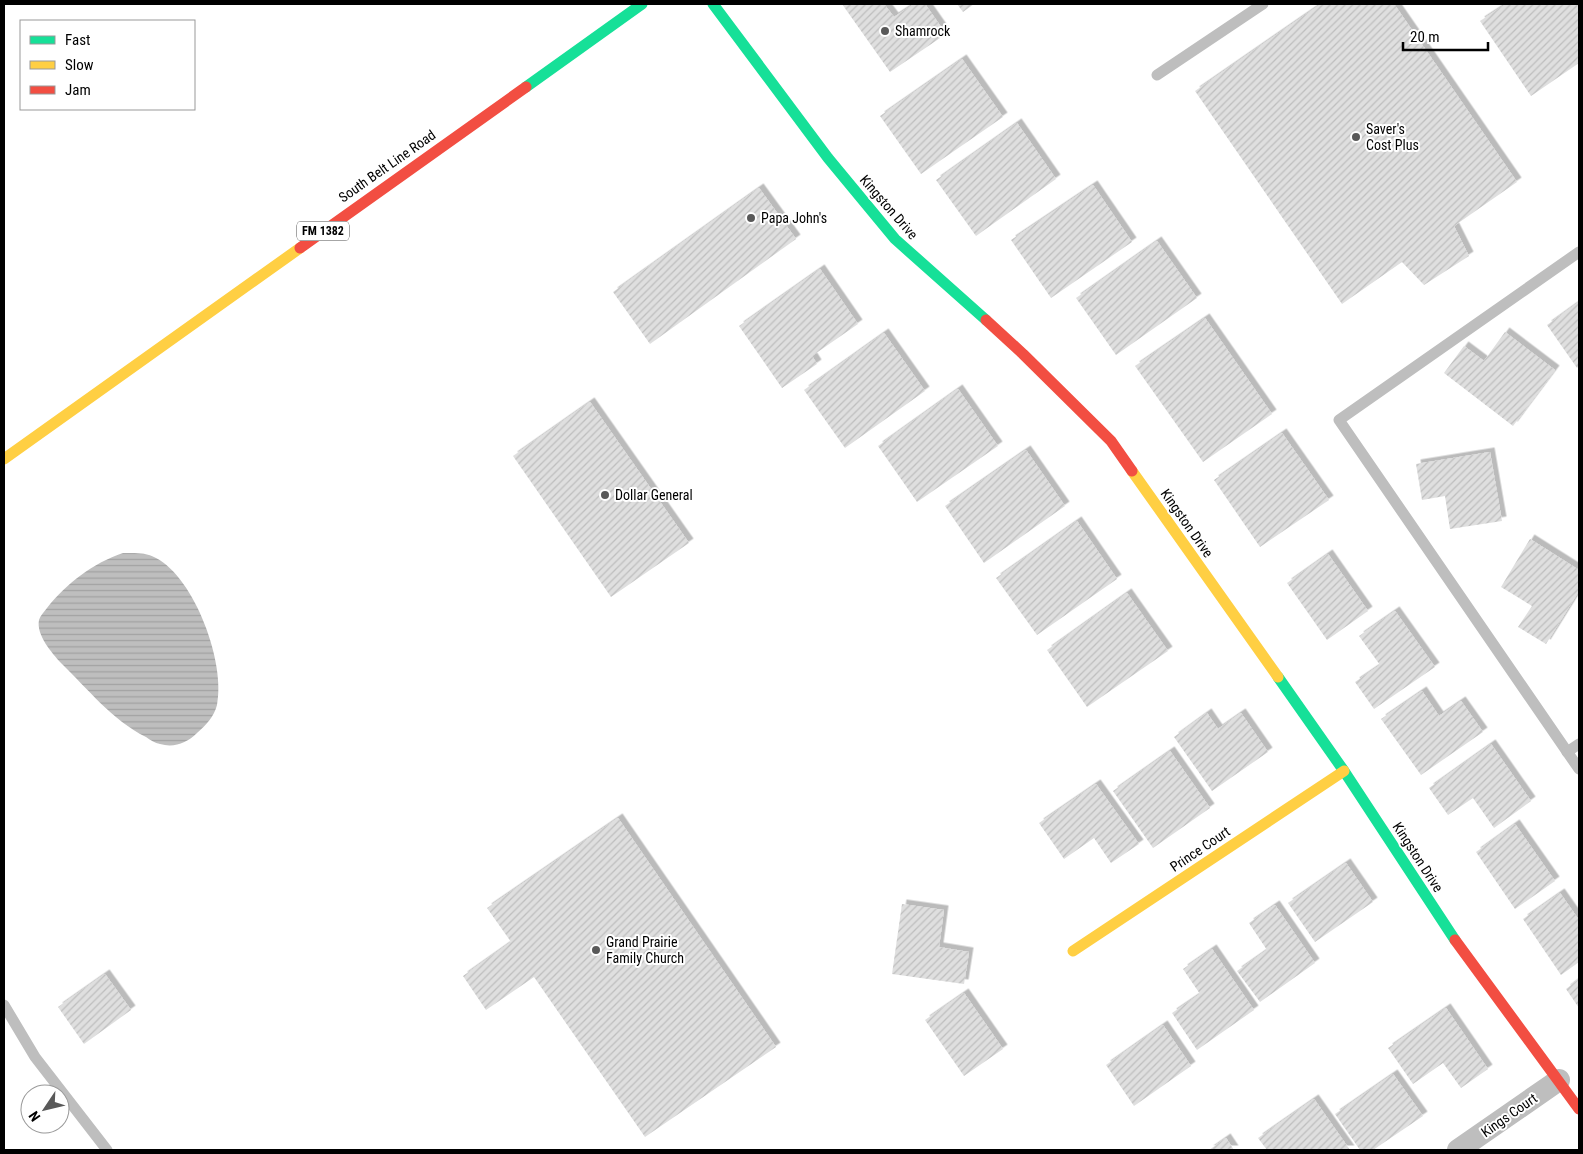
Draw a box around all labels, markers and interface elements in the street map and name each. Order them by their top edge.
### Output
legend [20,20,195,110]
scale bar [1403,20,1488,52]
place label: Shamrock [895,23,951,39]
marker: Shamrock [879,25,891,37]
text: 20 m [1410,28,1440,46]
text: Fast [65,31,90,49]
text: Slow [65,56,94,74]
text: Jam [65,81,91,99]
place label: Saver's Cost Plus [1366,121,1419,153]
street label: South Belt Line Road [336,127,438,205]
marker: Saver's Cost Plus [1350,131,1362,143]
street label: Kingston Drive [857,172,922,243]
place label: Papa John's [761,210,827,226]
marker: Papa John's [745,212,757,224]
road number: FM 1382 [297,222,349,240]
street label: Kingston Drive [1158,486,1217,561]
place label: Dollar General [615,487,693,503]
marker: Dollar General [599,489,611,501]
street label: Kingston Drive [1390,819,1447,895]
street label: Prince Court [1167,823,1233,875]
place label: Grand Prairie Family Church [606,934,684,966]
marker: Grand Prairie Family Church [590,944,602,956]
north arrow [20,1084,70,1134]
street label: Kings Court [1478,1090,1540,1140]
text: N [25,1108,43,1125]

